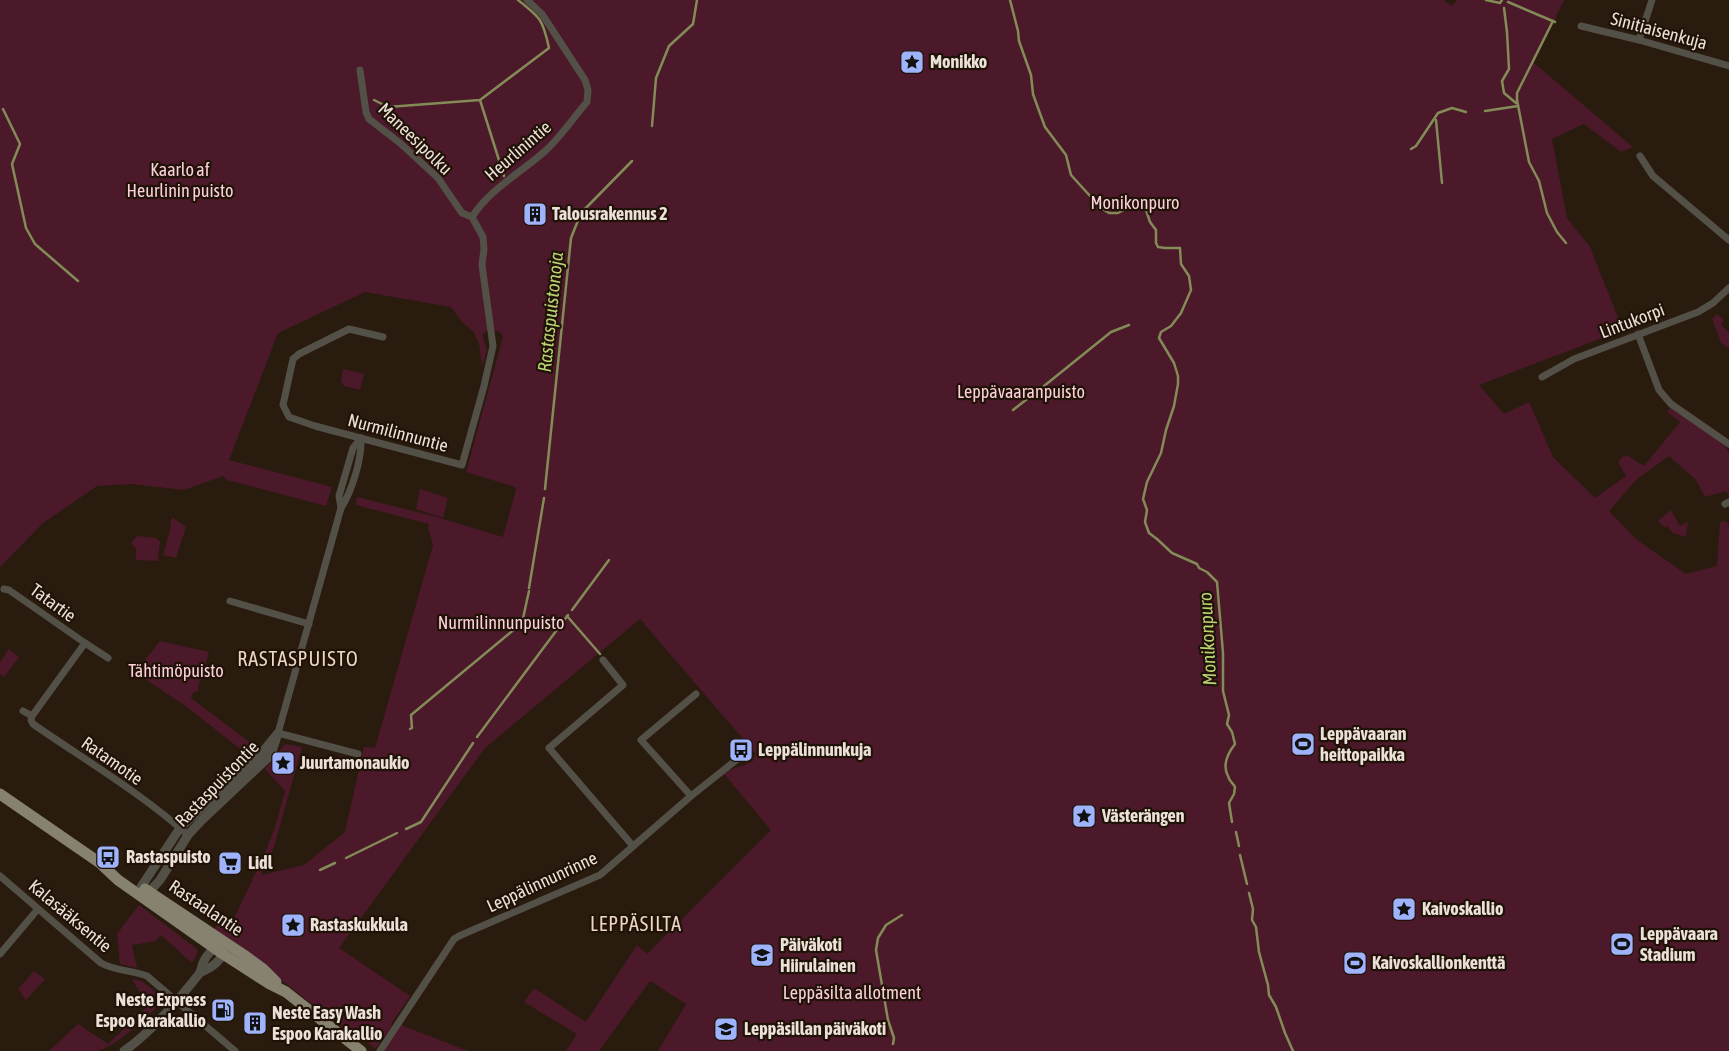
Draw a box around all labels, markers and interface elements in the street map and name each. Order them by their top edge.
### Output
street label: Sinitiaisenkuja [1609,8,1710,53]
place icon: Monikko [899,49,925,75]
place label: Monikko [930,51,987,72]
street label: Maneesipolku [374,98,457,179]
street label: Heurlinintie [480,116,555,185]
park label: Kaarlo af Heurlinin puisto [127,159,233,201]
park label: Monikonpuro [1090,192,1180,213]
building icon: Talousrakennus 2 [522,201,548,227]
place label: Talousrakennus 2 [552,203,668,224]
water label: Rastaspuistonoja [533,251,567,373]
street label: Lintukorpi [1596,299,1667,342]
park label: Leppävaaranpuisto [957,381,1085,402]
street label: Nurmilinnuntie [346,409,451,456]
street label: Tatartie [26,579,80,626]
water label: Monikonpuro [1194,592,1220,686]
park label: Nurmilinnunpuisto [438,612,564,633]
district label: RASTASPUISTO [237,647,359,670]
park label: Tähtimöpuisto [128,660,224,681]
place label: Leppävaaran heittopaikka [1320,723,1407,765]
sports icon: Leppävaaran heittopaikka [1290,731,1316,757]
street label: Ratamotie [78,732,147,789]
street label: Rastaspuistontie [171,736,263,831]
bus stop icon: Leppälinnunkuja [728,737,754,763]
place label: Leppälinnunkuja [758,739,872,760]
place icon: Juurtamonaukio [270,750,296,776]
place label: Juurtamonaukio [299,752,409,773]
place icon: Västerängen [1071,803,1097,829]
place label: Västerängen [1101,805,1185,826]
bus stop icon: Rastaspuisto [95,844,121,870]
place label: Rastaspuisto [126,846,211,867]
street label: Leppälinnunrinne [483,847,600,916]
supermarket icon: Lidl [217,850,243,876]
place label: Lidl [248,852,273,873]
street label: Kalasääksentie [25,875,116,956]
street label: Rastaalantie [165,875,247,940]
place icon: Kaivoskallio [1391,896,1417,922]
place label: Kaivoskallio [1422,898,1503,919]
place icon: Rastaskukkula [280,912,306,938]
district label: LEPPÄSILTA [590,912,682,935]
place label: Rastaskukkula [310,914,408,935]
place label: Leppävaara Stadium [1640,923,1718,965]
sports icon: Leppävaara Stadium [1609,931,1635,957]
place label: Päiväkoti Hiirulainen [780,934,856,976]
school or university icon: Päiväkoti Hiirulainen [749,942,775,968]
sports icon: Kaivoskallionkenttä [1342,950,1368,976]
place label: Kaivoskallionkenttä [1372,952,1505,973]
park label: Leppäsilta allotment [783,982,921,1003]
place label: Neste Express Espoo Karakallio [95,989,207,1031]
fuel station icon: Neste Express Espoo Karakallio [210,997,236,1023]
place label: Neste Easy Wash Espoo Karakallio [272,1002,383,1044]
building icon: Neste Easy Wash Espoo Karakallio [242,1010,268,1036]
school or university icon: Leppäsillan päiväkoti [713,1016,739,1042]
place label: Leppäsillan päiväkoti [744,1018,886,1039]

